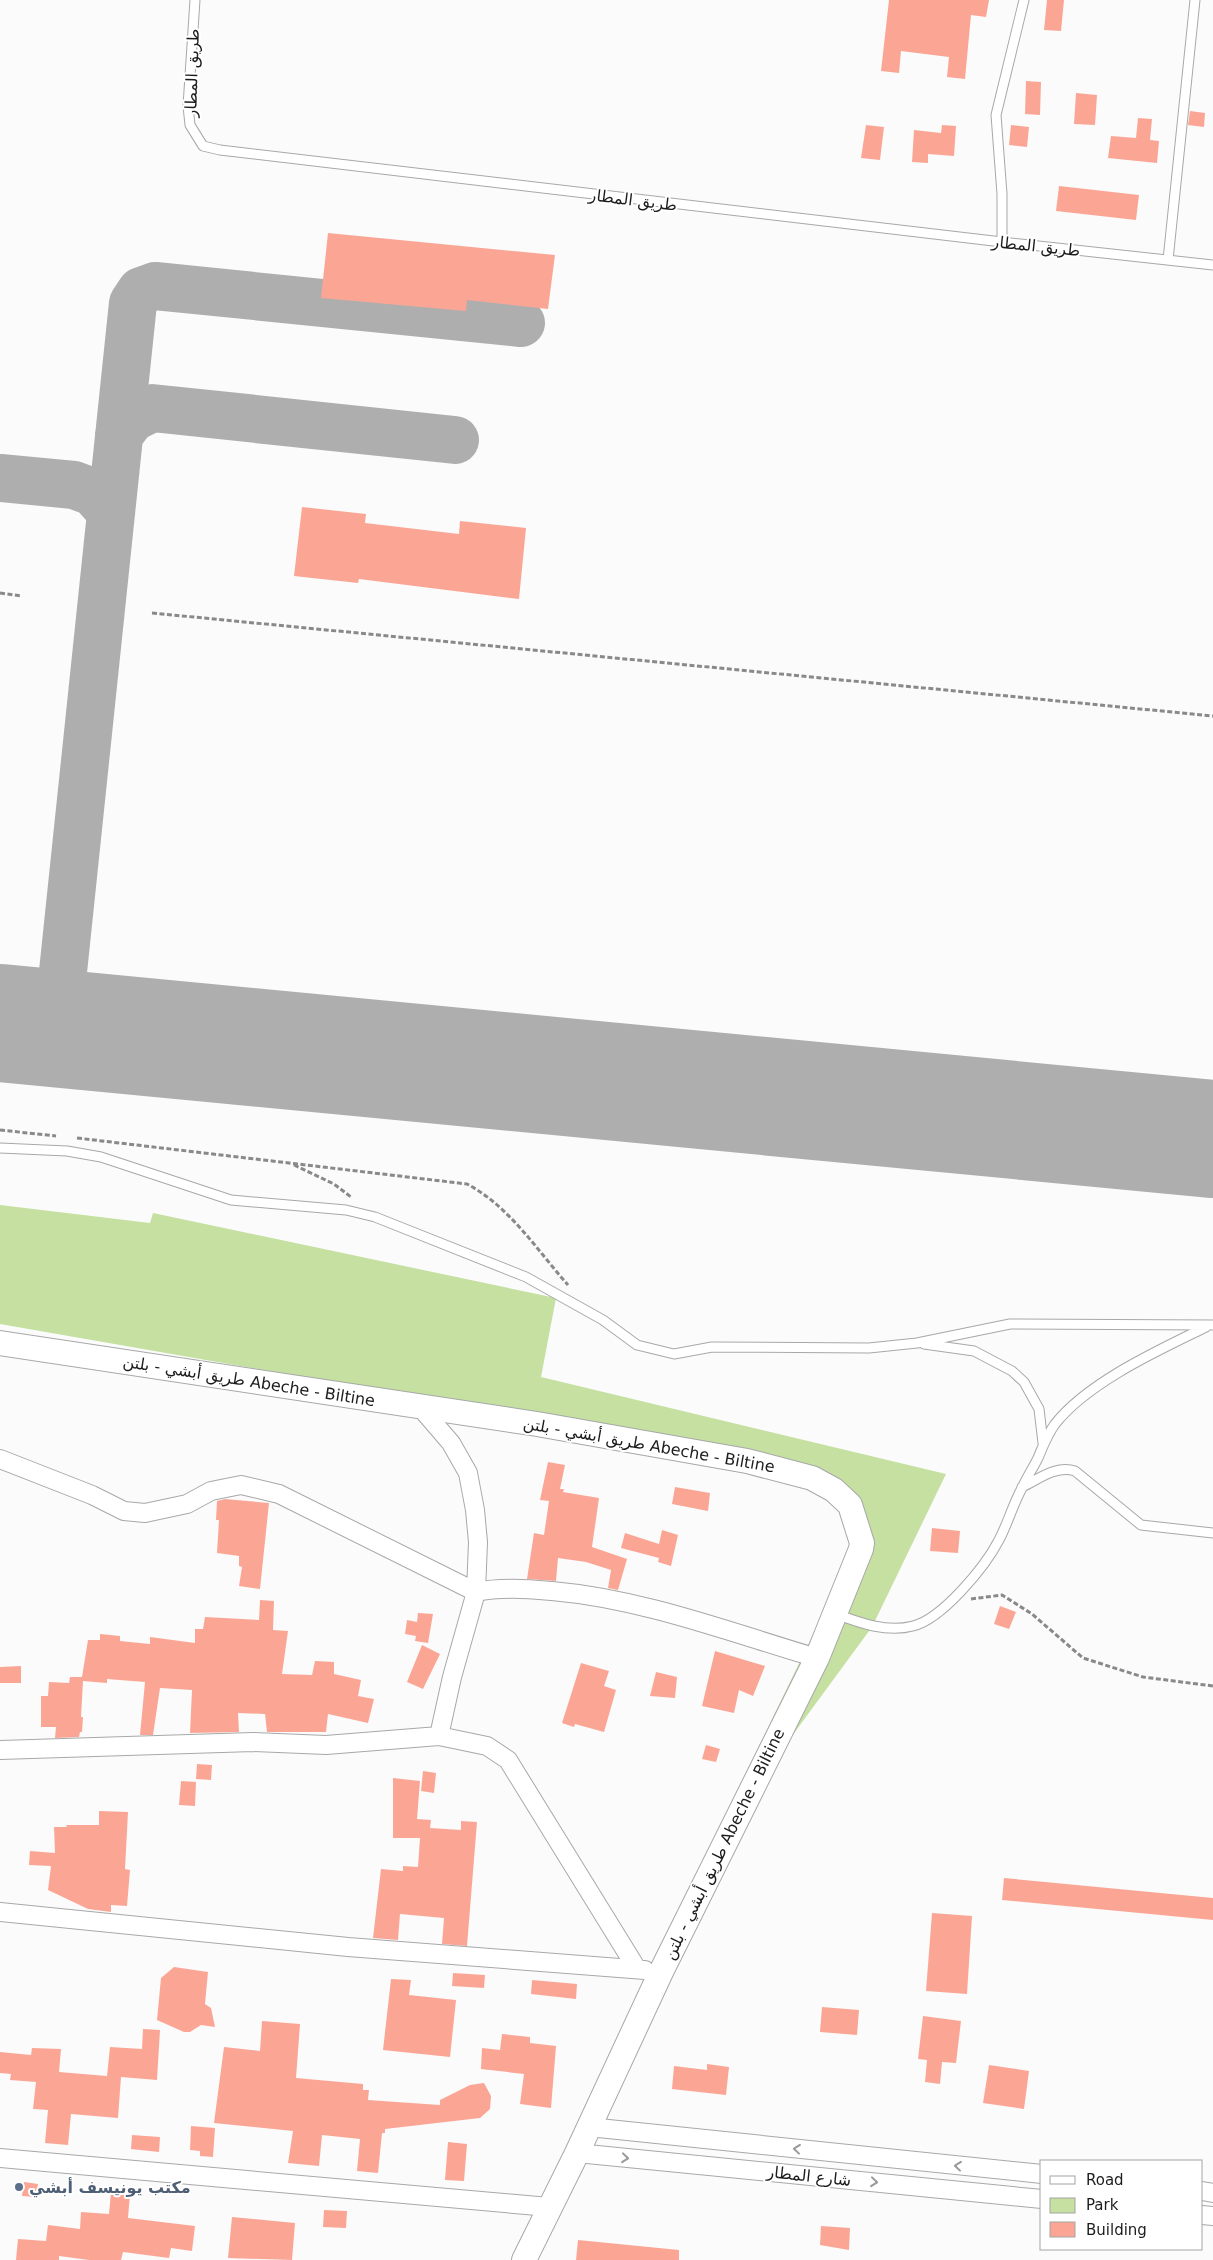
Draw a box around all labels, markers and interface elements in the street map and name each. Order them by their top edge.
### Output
street label: طريق المطار [181,28,204,119]
street label: طريق المطار [587,185,678,216]
street label: طريق المطار [990,232,1081,261]
street label: طريق أبشي - بلتن Abeche - Biltine [121,1351,377,1411]
street label: طريق أبشي - بلتن Abeche - Biltine [522,1413,776,1477]
street label: طريق أبشي - بلتن Abeche - Biltine [659,1725,789,1963]
one-way arrow [793,2144,801,2155]
one-way arrow [622,2152,630,2163]
legend [1040,2160,1203,2250]
one-way arrow [954,2161,962,2172]
street label: شارع المطار [765,2162,852,2191]
text: Road [1086,2171,1124,2189]
one-way arrow [870,2176,878,2187]
place label: مكتب يونيسف أبشي [29,2177,191,2198]
marker: مكتب يونيسف أبشي [13,2181,25,2193]
text: Park [1086,2196,1119,2214]
text: Building [1086,2221,1147,2239]

